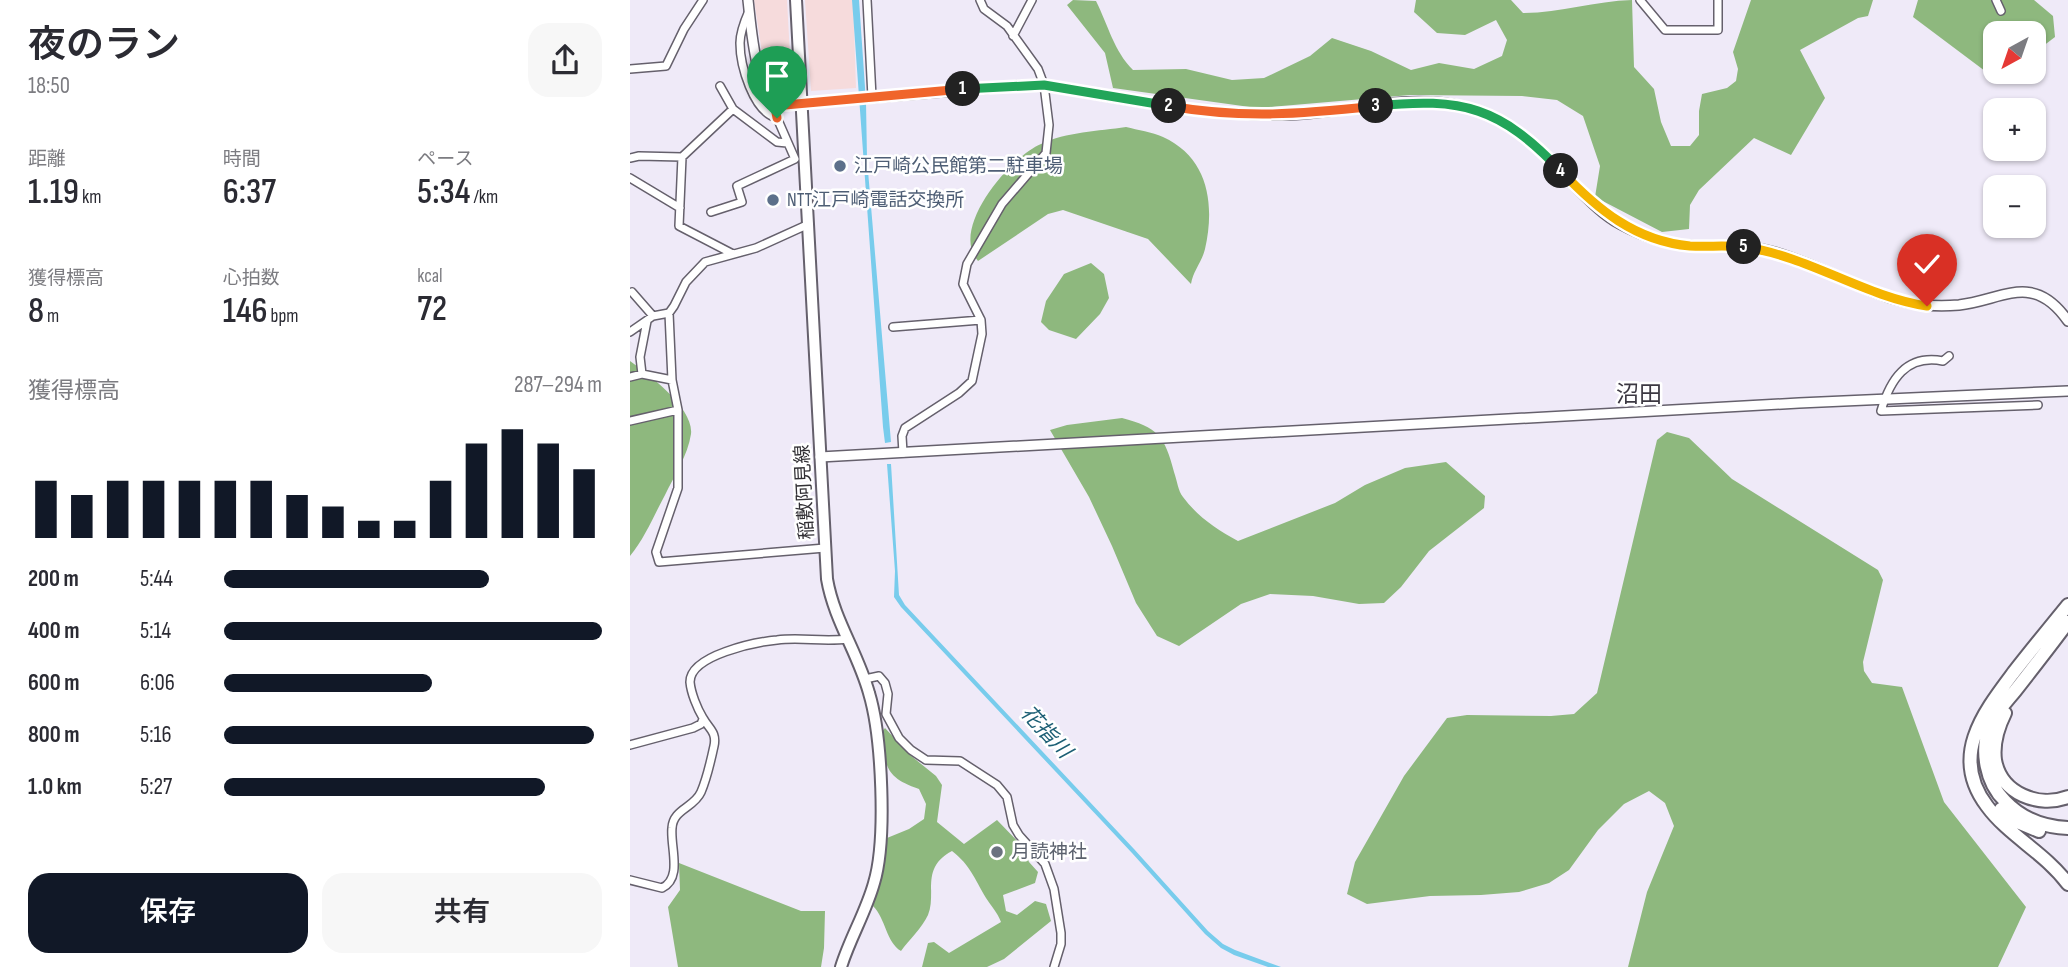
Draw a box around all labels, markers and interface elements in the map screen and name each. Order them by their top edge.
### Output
north arrow [1983,21,2046,84]
map controls [1983,21,2046,238]
text: 夜のラン [28,23,180,68]
button: share [528,23,602,97]
pin [747,46,807,118]
icon: arrive [758,57,796,95]
text: 18:50 [28,72,70,100]
pin: 1 [946,72,980,106]
text: 1 [959,77,966,100]
pin: 2 [1152,88,1186,124]
pin: 3 [1358,88,1394,124]
text: 2 [1164,94,1173,117]
text: 3 [1371,94,1380,117]
button: + [1983,98,2046,161]
text: 距離 [28,148,66,171]
text: 時間 [223,148,261,171]
text: ペース [417,148,473,171]
pin: 4 [1544,154,1578,188]
place label: 江戸崎公民館第二駐車場 [854,155,1063,178]
marker: 江戸崎公民館第二駐車場 [832,158,848,174]
text: 4 [1556,159,1565,182]
text: 1.19 [28,171,79,214]
text: 6:37 [223,171,276,214]
text: 5:34 [417,171,470,214]
button: − [1983,175,2046,238]
text: km [79,186,101,209]
text: /km [470,186,498,209]
place label: NTT江戸崎電話交換所 [787,189,964,212]
marker: NTT江戸崎電話交換所 [765,192,781,208]
pin: 5 [1726,230,1762,264]
pin [1897,234,1957,306]
text: 5 [1739,235,1748,258]
icon: check [1908,245,1946,283]
text: kcal [417,265,442,288]
text: 獲得標高 [28,267,104,290]
text: 心拍数 [223,267,280,290]
text: 72 [417,288,447,331]
text: 8 [28,290,44,333]
text: 146 [223,290,268,333]
text: m [44,305,59,328]
text: bpm [268,305,299,328]
text: 287–294 m [514,371,602,399]
text: 獲得標高 [28,377,120,405]
district label: 沼田 [1616,381,1662,409]
street label: 稲敷阿見線 [791,444,819,540]
text: 200 m [28,565,79,593]
text: 5:44 [140,565,173,593]
text: 400 m [28,617,79,645]
text: 5:14 [140,617,171,645]
text: 600 m [28,669,80,697]
text: 6:06 [140,669,175,697]
water label: 花指川 [1015,700,1078,765]
text: 800 m [28,721,80,749]
text: 5:16 [140,721,172,749]
text: 1.0 km [28,773,82,801]
text: 5:27 [140,773,172,801]
place label: 月読神社 [1011,841,1087,864]
marker: 月読神社 [989,844,1005,860]
button: 保存 [28,873,308,953]
button: 共有 [322,873,602,953]

